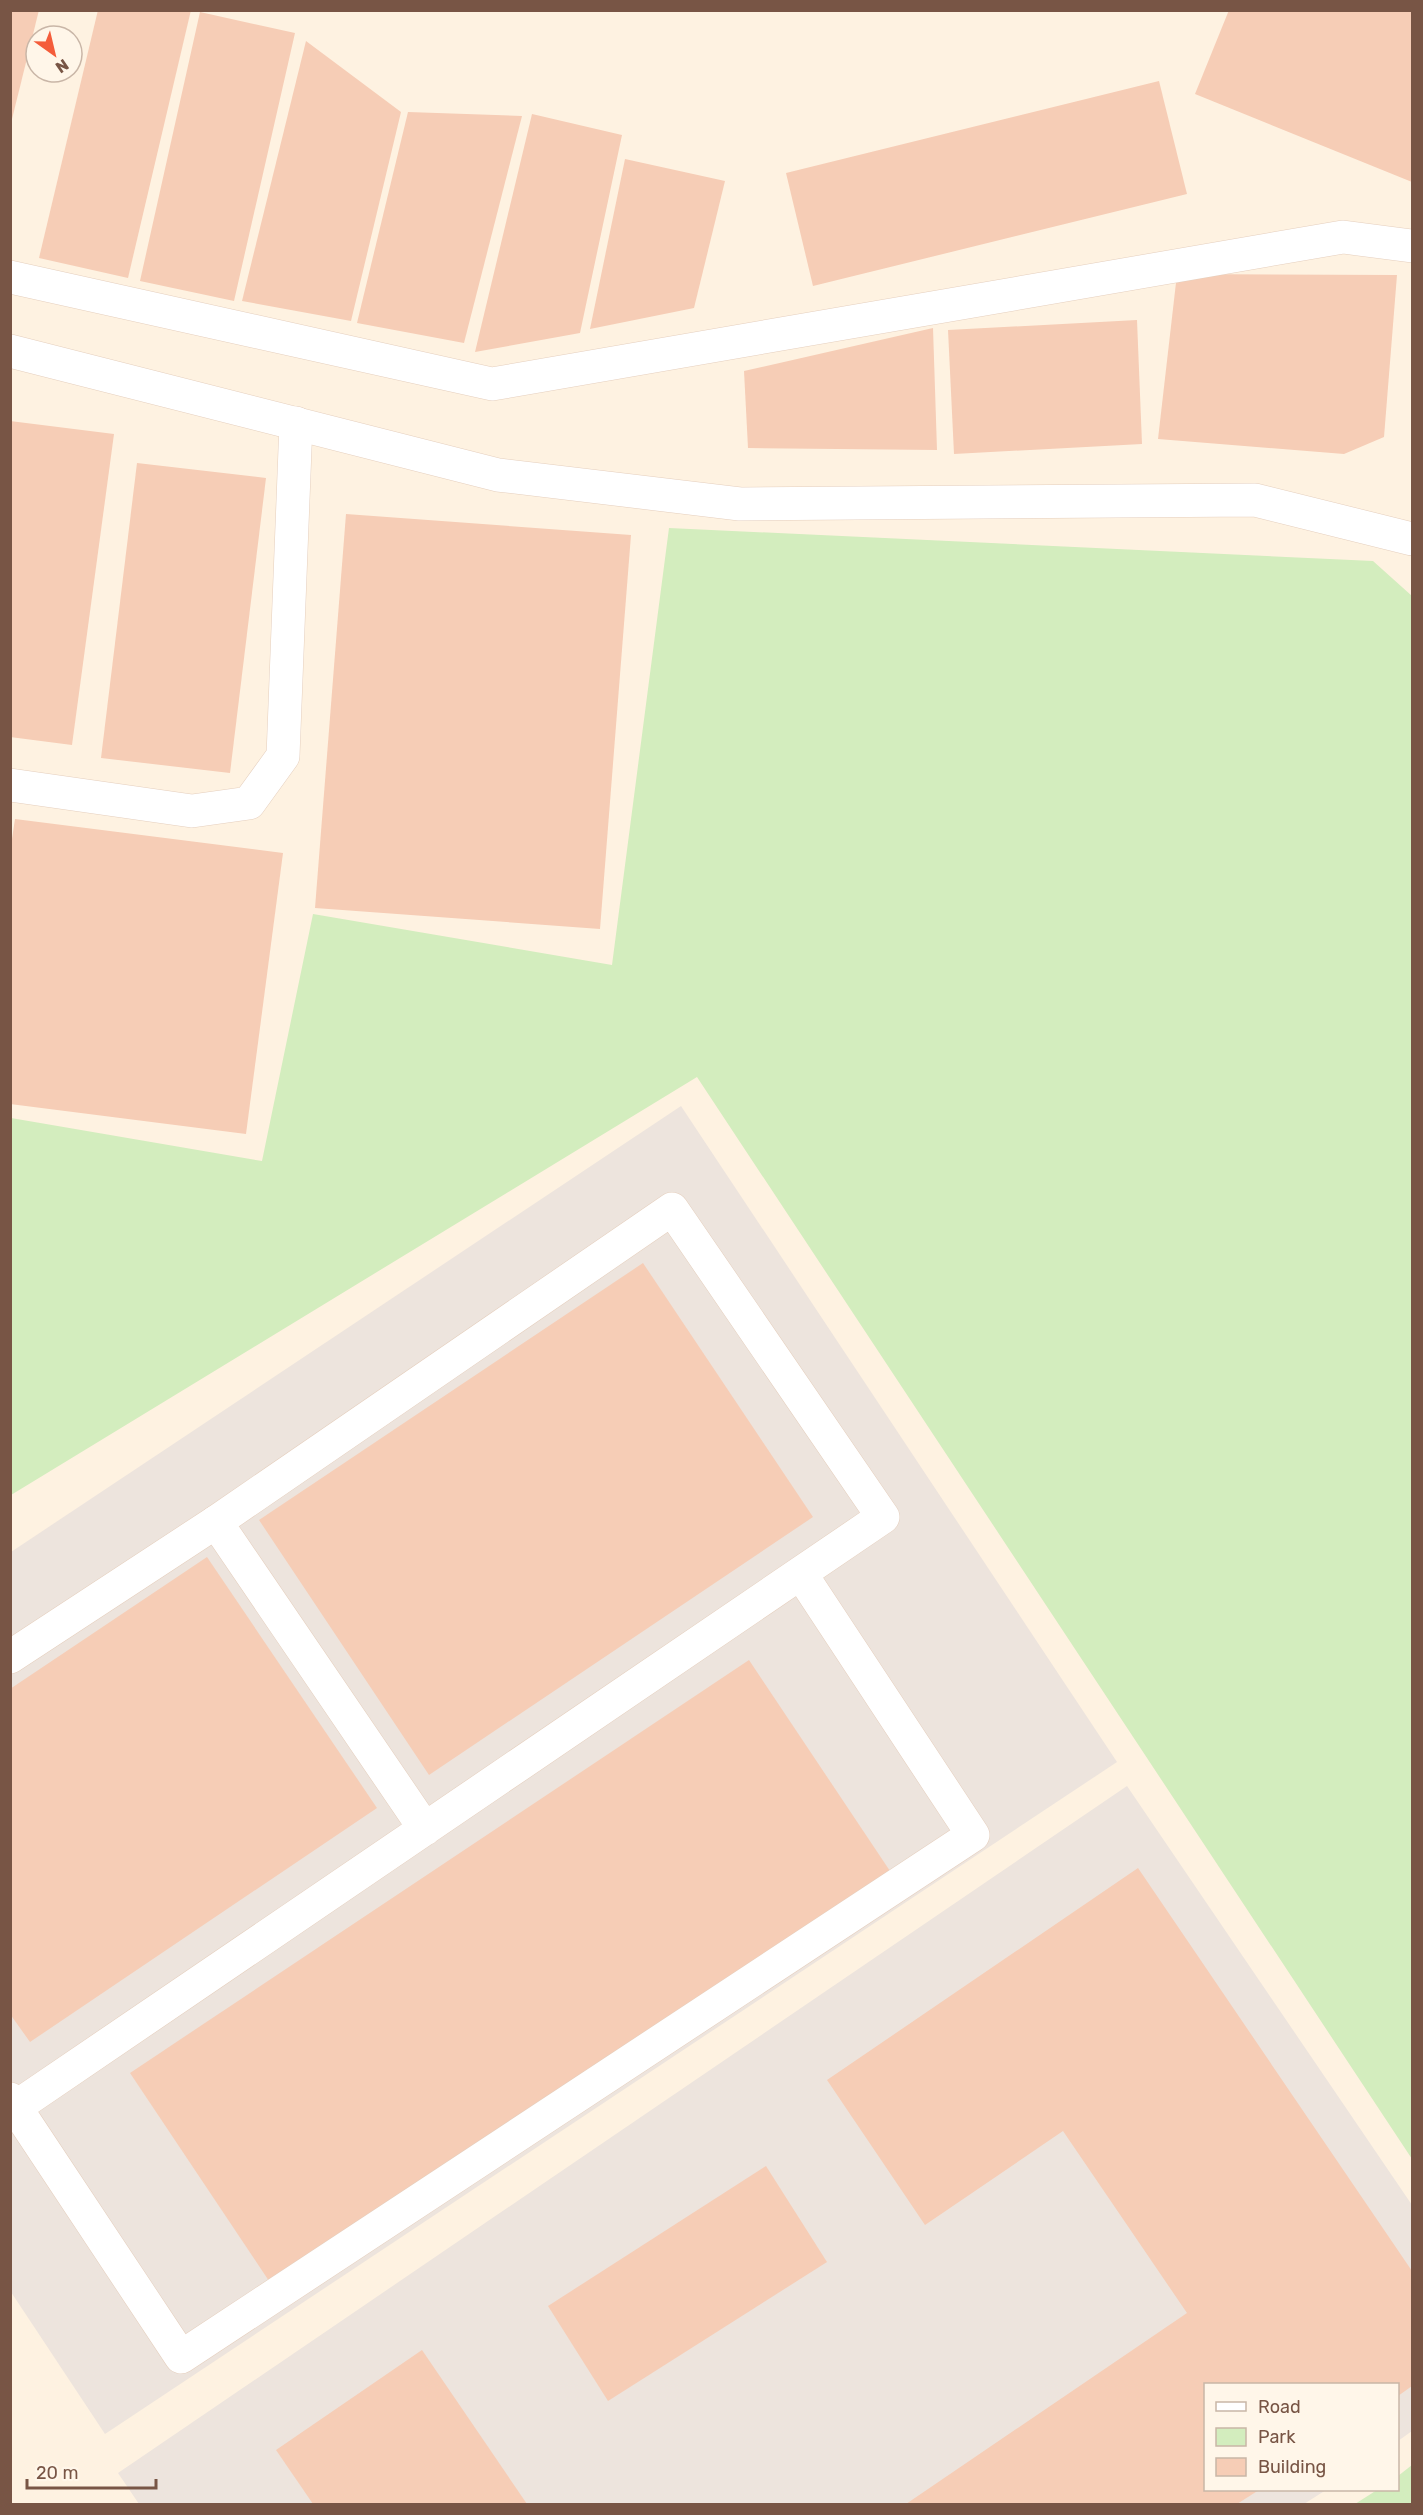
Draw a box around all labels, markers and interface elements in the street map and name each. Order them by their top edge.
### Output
north arrow [24,24,84,84]
text: N [52,55,72,77]
legend [1204,2383,1399,2491]
text: Road [1258,2396,1301,2418]
text: Park [1258,2426,1296,2448]
scale bar [27,2452,156,2490]
text: Building [1258,2456,1326,2478]
text: 20 m [36,2462,78,2484]

